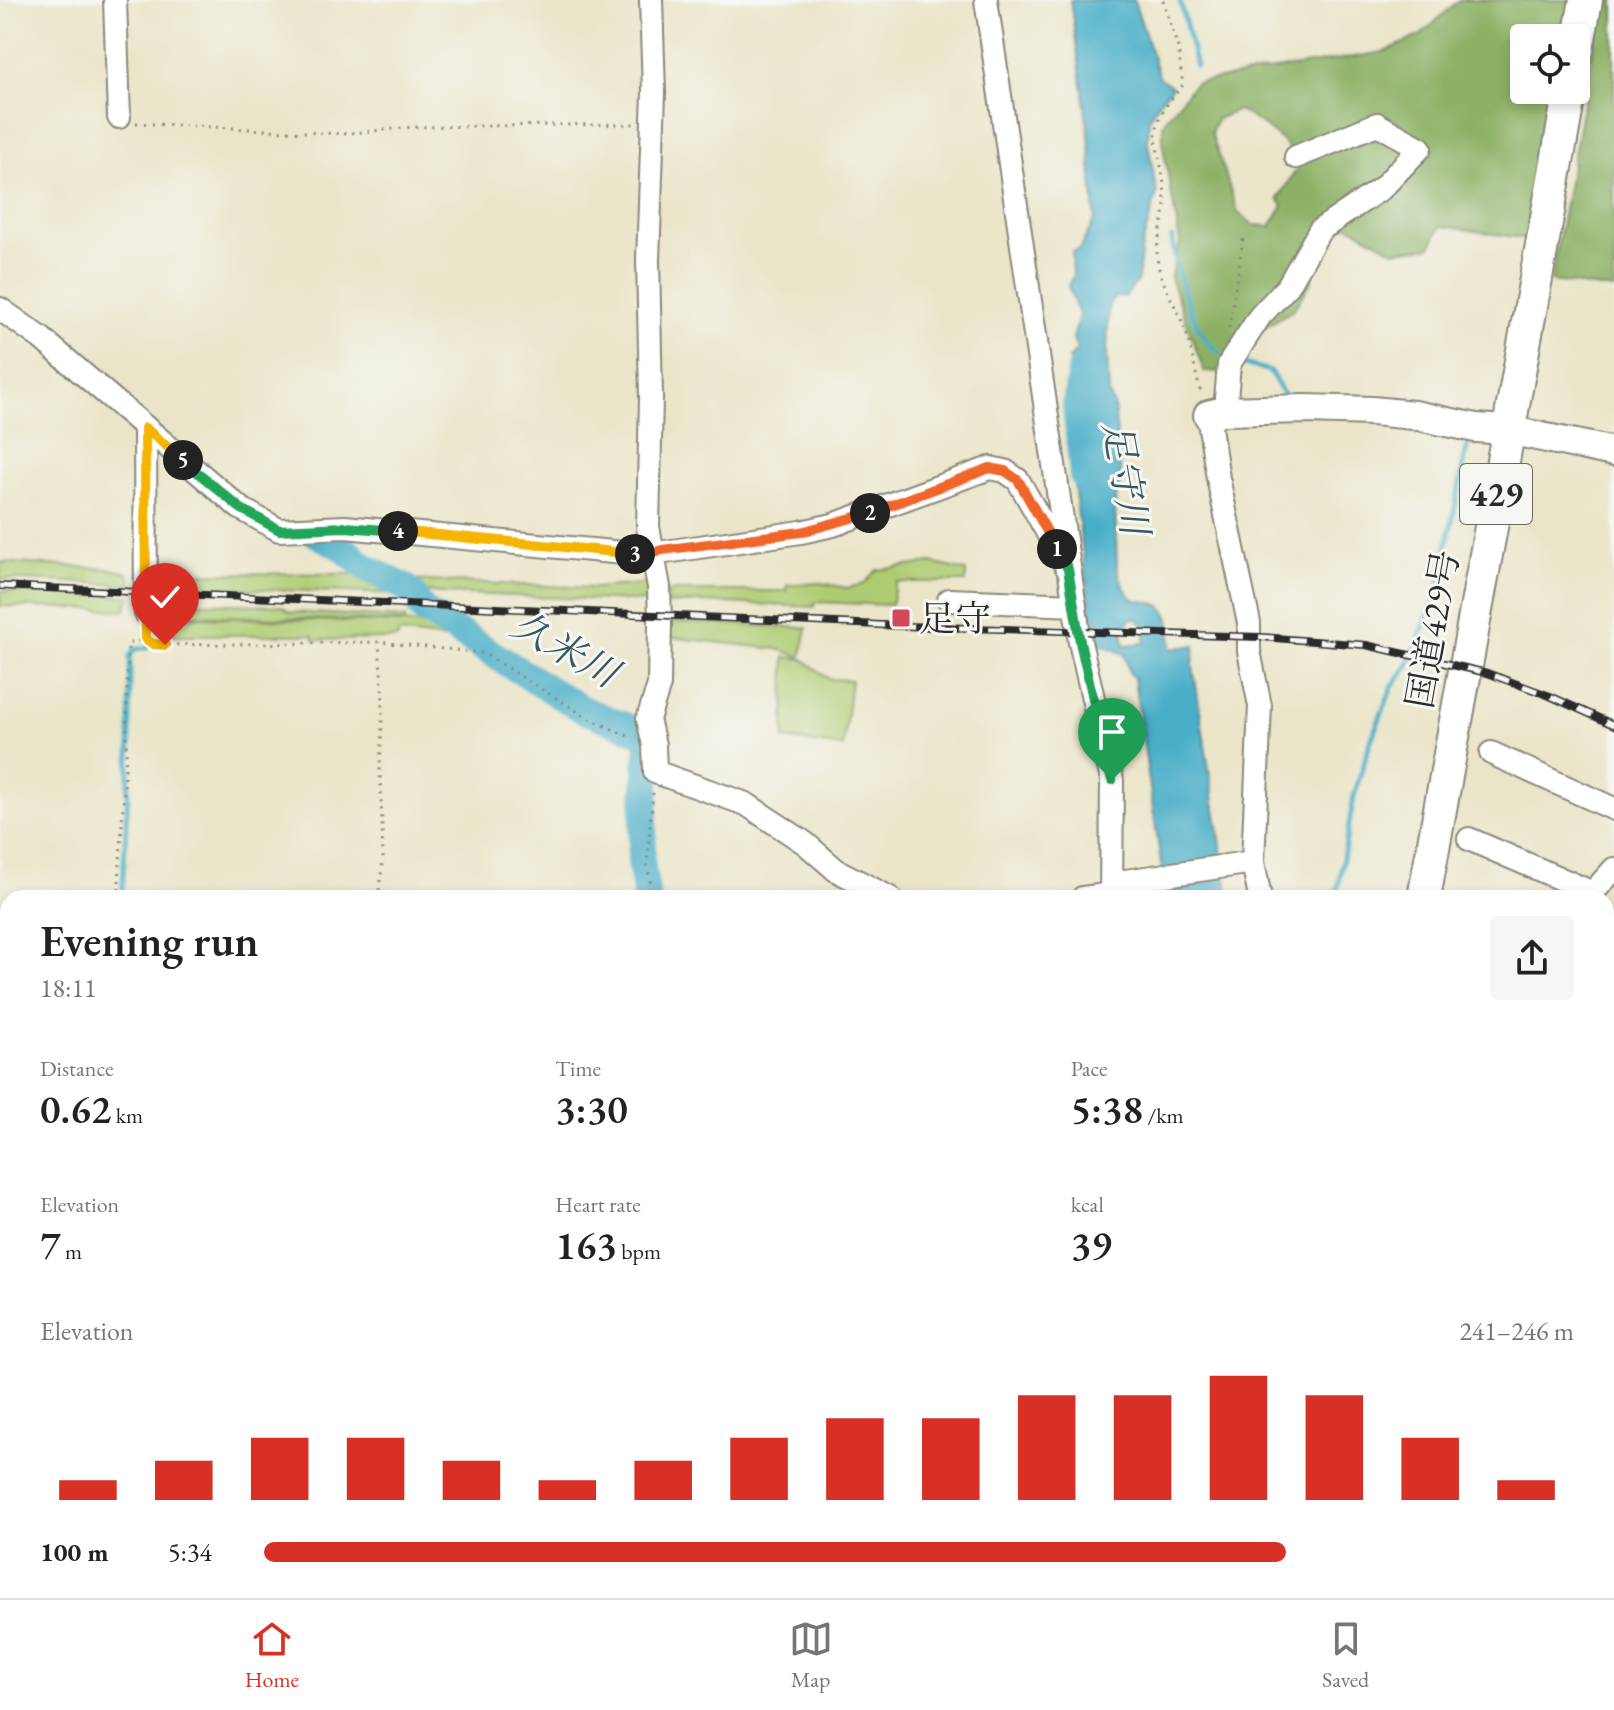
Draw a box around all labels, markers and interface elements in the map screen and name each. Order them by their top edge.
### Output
map controls [1510,24,1590,104]
button: locate [1510,24,1590,104]
water label: 足守川 [1092,418,1161,542]
pin: 5 [163,440,203,480]
text: 5 [177,445,189,474]
road number: 429 [1460,464,1532,524]
pin: 2 [850,493,890,533]
text: 2 [864,498,876,527]
pin: 4 [378,511,418,551]
text: 4 [392,516,404,545]
pin: 1 [1037,529,1077,569]
pin: 3 [615,534,655,574]
text: 1 [1051,534,1063,563]
text: 3 [629,539,641,568]
street label: 国道429号 [1395,546,1470,712]
pin [131,563,199,645]
icon: check [143,575,187,619]
place label: 足守 [919,595,991,642]
water label: 久米川 [504,599,630,700]
marker: 足守 [890,607,912,629]
pin [1078,698,1146,780]
icon: arrive [1090,710,1134,754]
text: Evening run [40,912,259,969]
button: share [1490,916,1574,1000]
text: 18:11 [40,971,96,1005]
text: Distance [40,1054,113,1083]
text: Time [555,1054,601,1083]
text: Pace [1071,1054,1108,1083]
text: 0.62 [40,1083,111,1135]
text: 3:30 [555,1083,628,1135]
text: 5:38 [1071,1083,1143,1135]
text: km [111,1101,143,1130]
text: /km [1143,1101,1184,1130]
text: Elevation [40,1190,119,1219]
text: Heart rate [555,1190,641,1219]
text: kcal [1071,1190,1104,1219]
text: 7 [40,1219,61,1271]
text: 163 [555,1219,617,1271]
text: 39 [1071,1219,1112,1271]
text: m [61,1237,82,1266]
text: bpm [617,1237,661,1266]
text: Elevation [40,1314,134,1348]
text: 241–246 m [1459,1314,1574,1348]
text: 100 m [40,1535,108,1569]
text: 5:34 [168,1535,212,1569]
tab: Home [245,1617,299,1694]
tab: Map [789,1617,833,1694]
tab: Saved [1322,1617,1369,1694]

